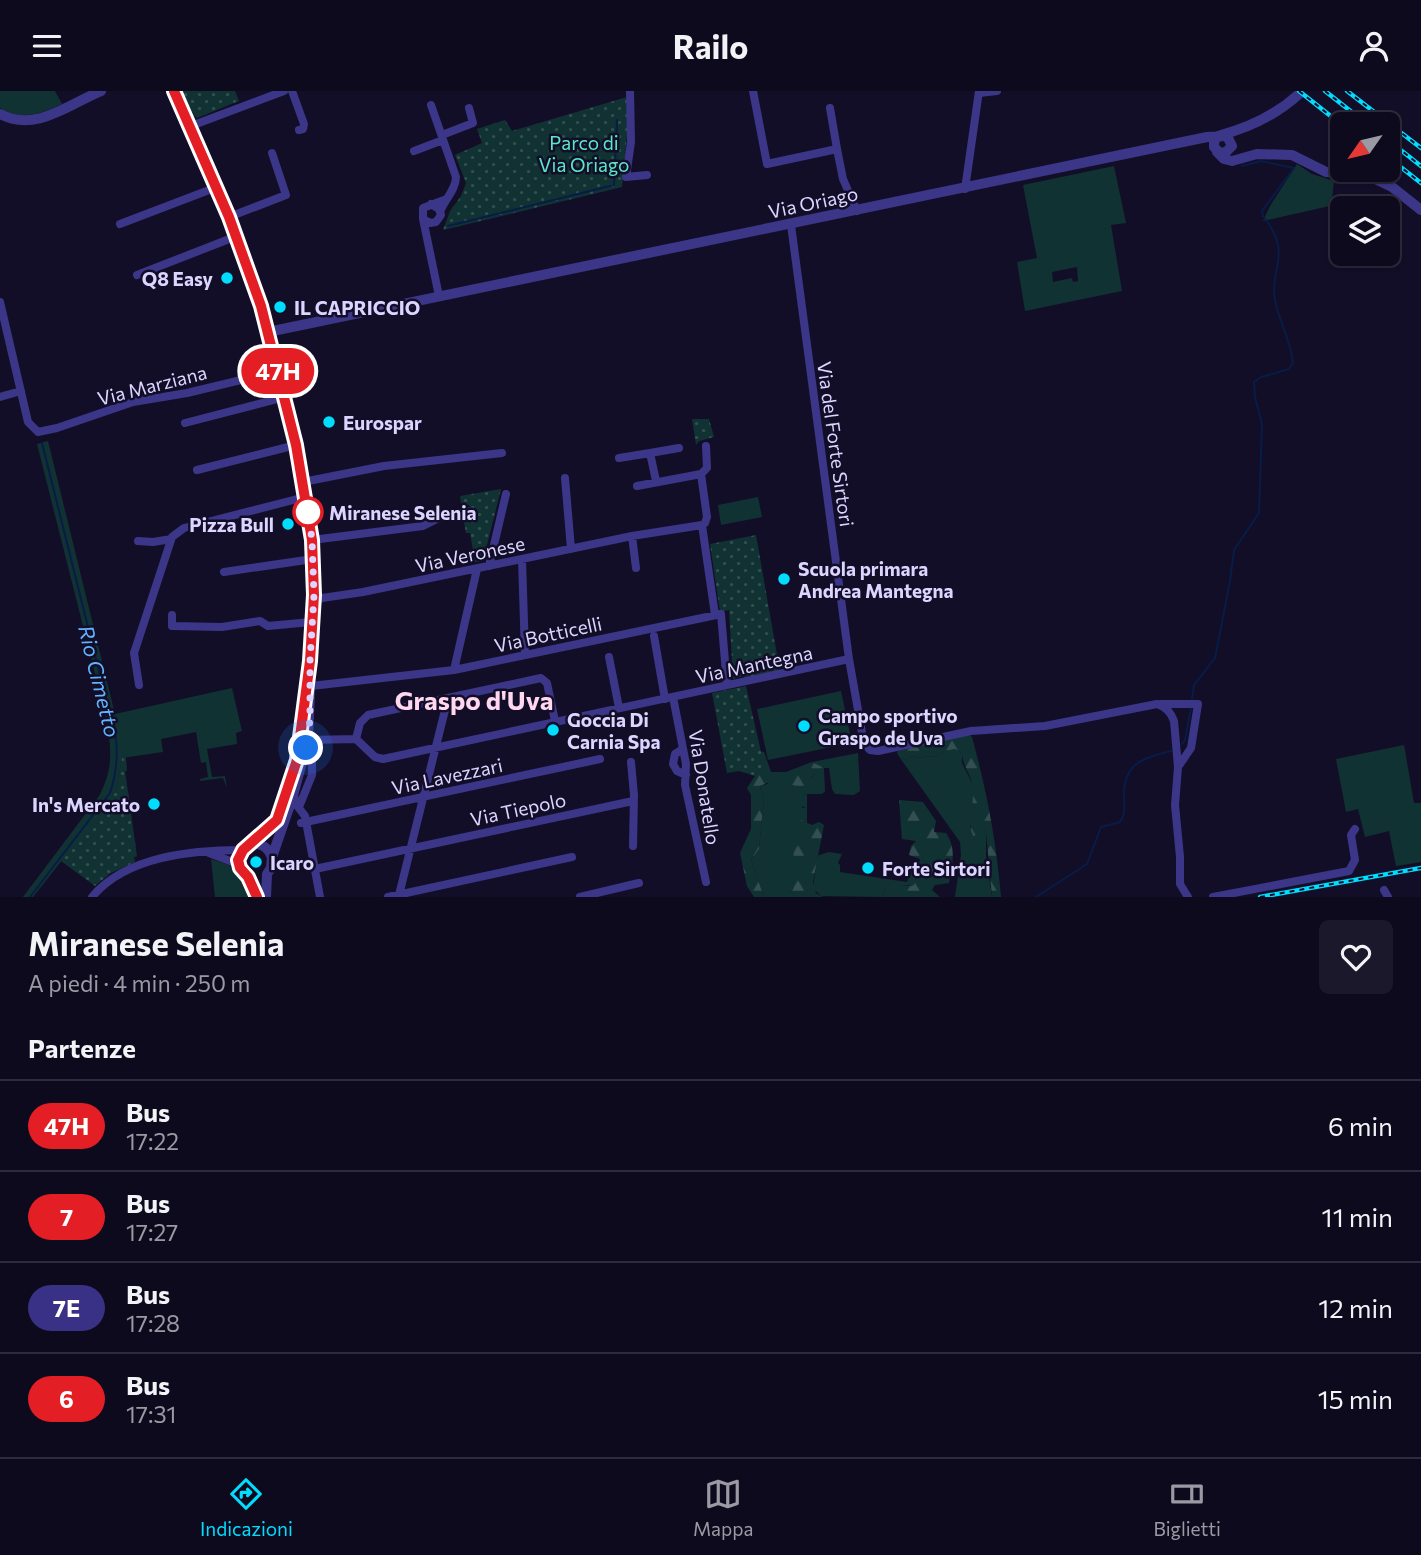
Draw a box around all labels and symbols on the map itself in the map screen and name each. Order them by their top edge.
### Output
north arrow [1330,112,1400,182]
park label: Parco di Via Oriago [539,131,629,176]
street label: Via Oriago [766,181,860,223]
place label: Q8 Easy [142,267,214,290]
marker: Q8 Easy [219,270,235,286]
place label: IL CAPRICCIO [294,296,420,319]
marker: IL CAPRICCIO [272,299,288,315]
line badge: 47H [238,348,318,394]
street label: Via Marziana [95,360,209,410]
street label: Via del Forte Sirtori [813,360,859,528]
place label: Eurospar [343,411,422,434]
marker: Eurospar [321,414,337,430]
marker: Miranese Selenia [293,497,323,527]
place label: Miranese Selenia [329,501,477,524]
place label: Pizza Bull [189,513,274,536]
marker: Pizza Bull [280,516,296,532]
street label: Via Veronese [413,531,527,577]
place label: Scuola primara Andrea Mantegna [798,557,954,602]
marker: Scuola primara Andrea Mantegna [776,571,792,587]
street label: Via Botticelli [492,611,604,657]
water label: Rio Cimetto [74,622,126,740]
street label: Via Mantegna [693,640,815,688]
district label: Graspo d'Uva [395,684,553,715]
place label: Campo sportivo Graspo de Uva [818,704,958,749]
place label: Goccia Di Carnia Spa [567,708,660,753]
marker: Campo sportivo Graspo de Uva [796,718,812,734]
marker: Goccia Di Carnia Spa [545,722,561,738]
street label: Via Donatello [685,728,725,846]
your location [288,730,323,765]
street label: Via Lavezzari [389,753,505,799]
street label: Via Tiepolo [468,788,568,830]
place label: In's Mercato [32,793,140,816]
marker: In's Mercato [146,796,162,812]
place label: Icaro [270,851,314,874]
marker: Icaro [248,854,264,870]
place label: Forte Sirtori [882,857,991,880]
marker: Forte Sirtori [860,860,876,876]

